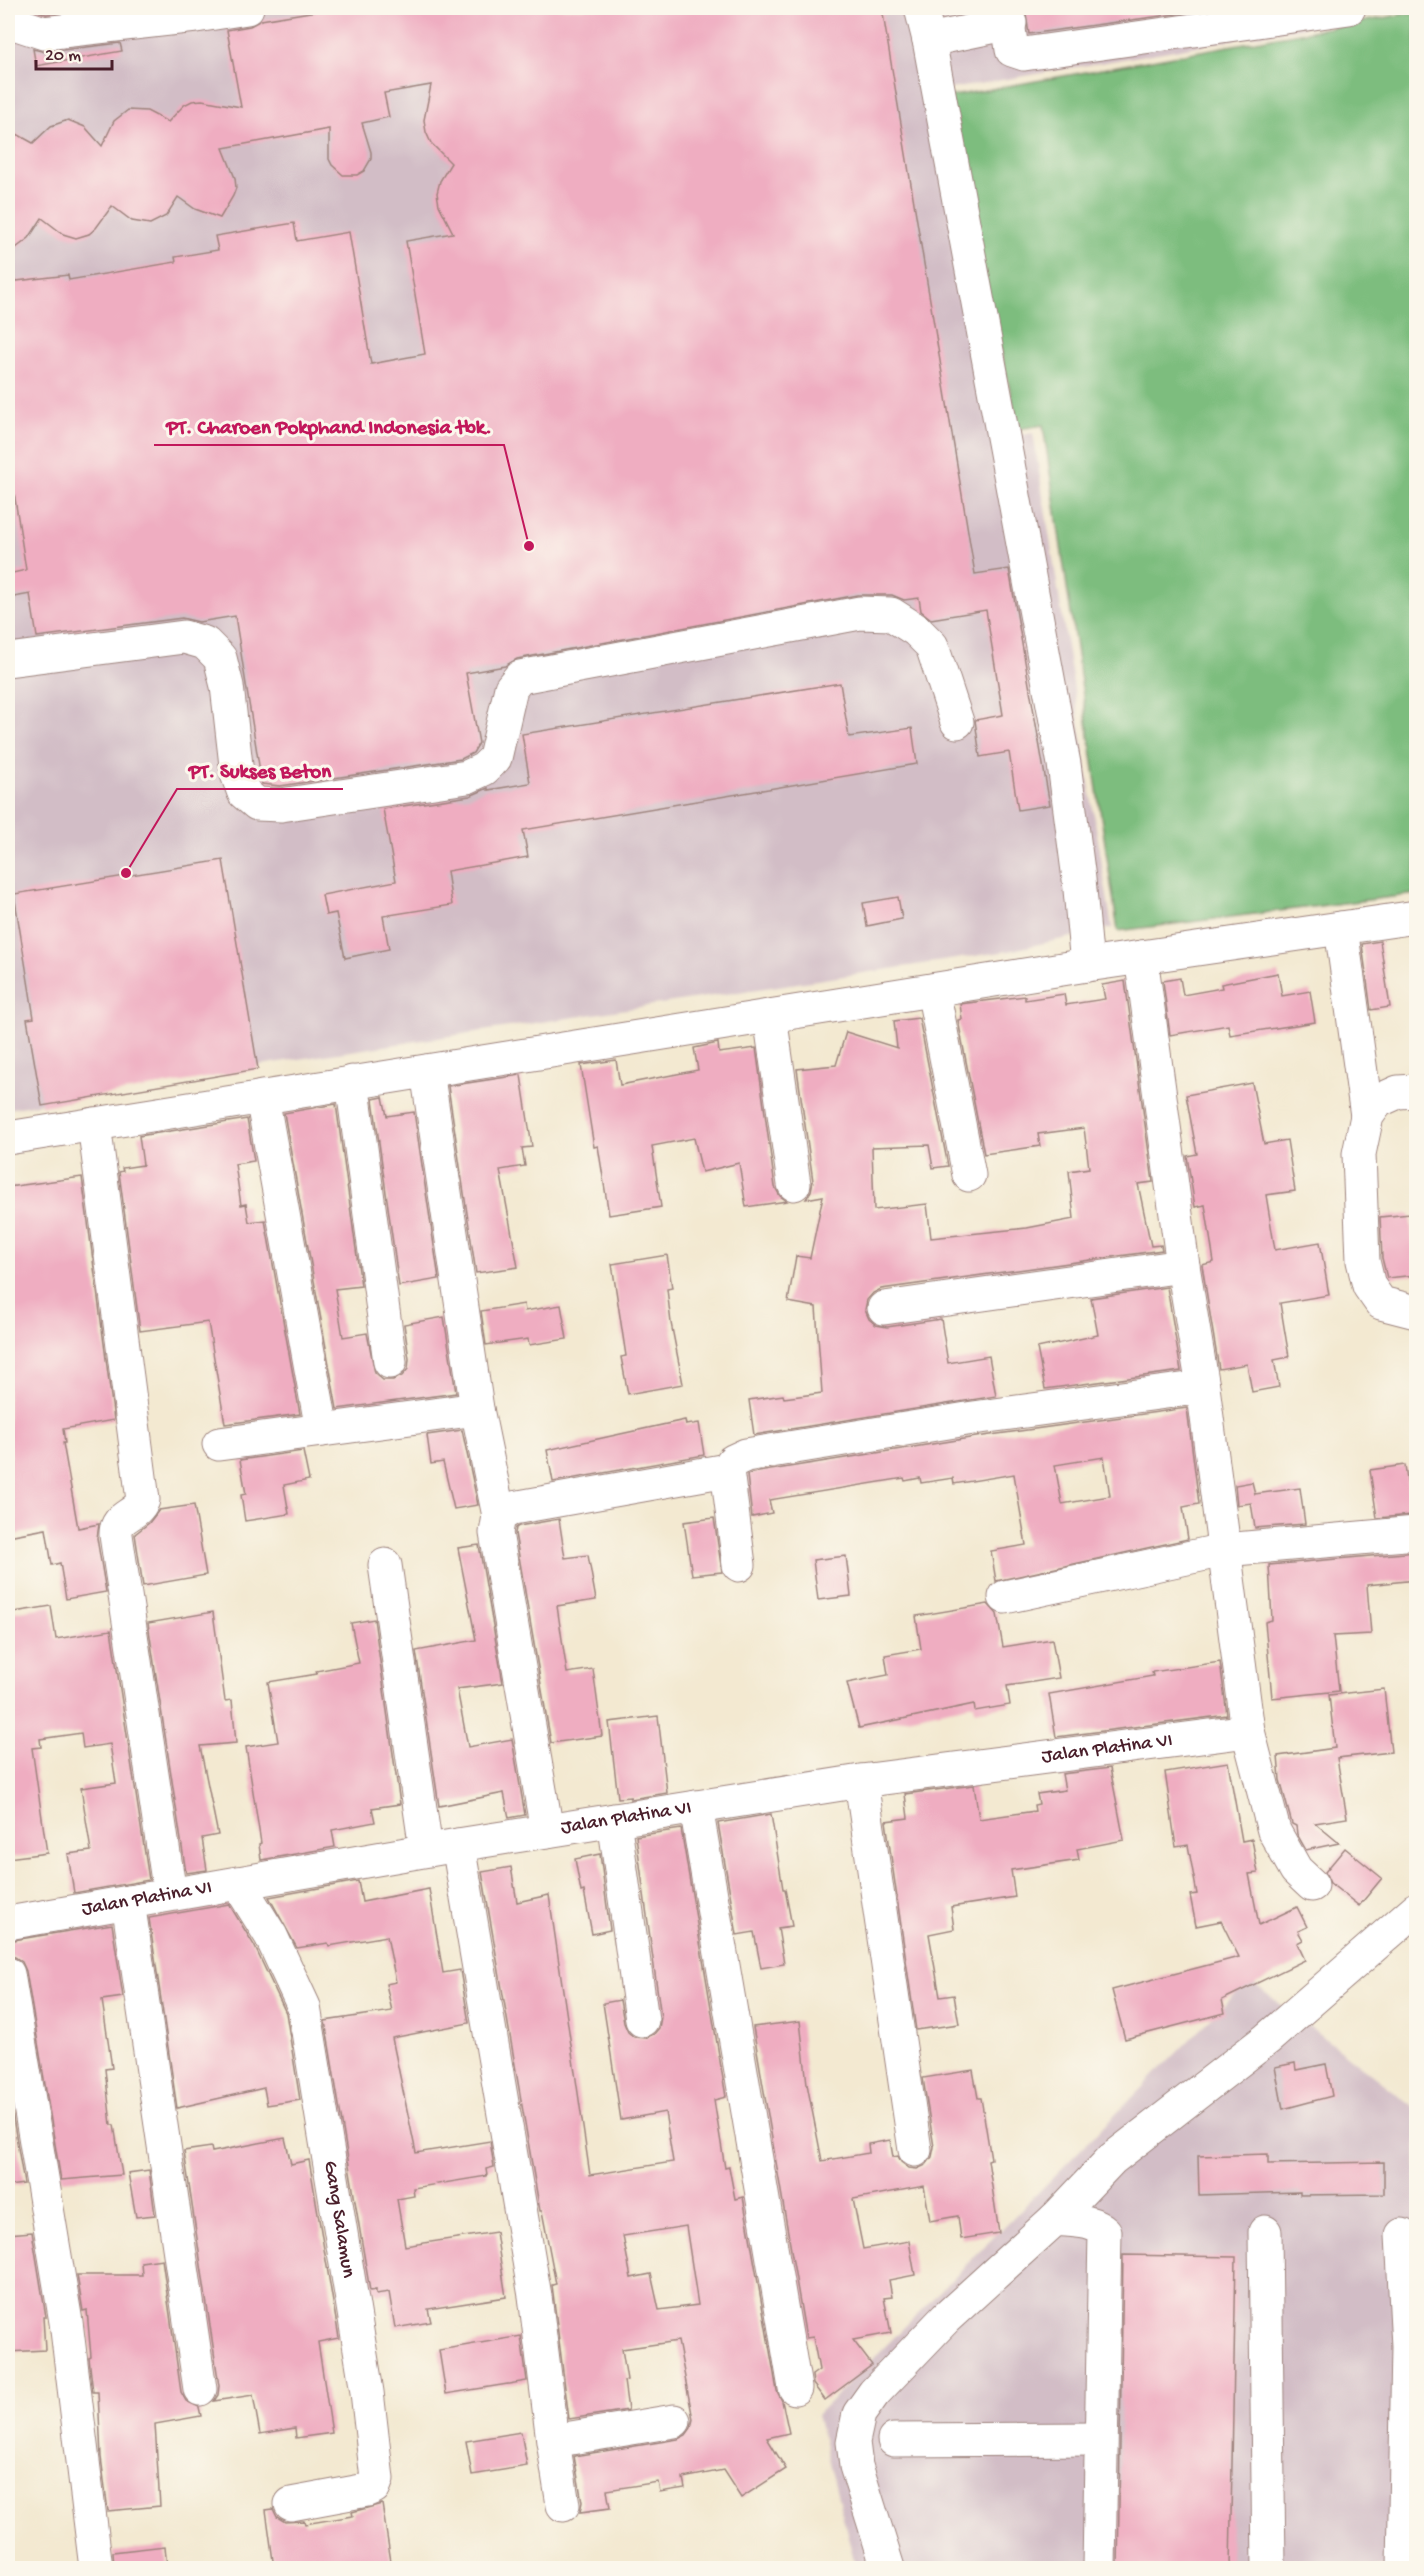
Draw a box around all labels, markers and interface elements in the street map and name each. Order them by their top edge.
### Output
scale bar [36,33,112,71]
text: 20 m [45,46,81,67]
callout: PT. Charoen Pokphand Indonesia tbk. [154,406,504,445]
text: PT. Charoen Pokphand Indonesia tbk. [165,417,492,442]
callout: PT. Sukses Beton [177,750,343,789]
text: PT. Sukses Beton [188,761,332,786]
street label: Jalan Platina VI [1040,1729,1174,1769]
street label: Jalan Platina VI [559,1797,693,1840]
street label: Jalan Platina VI [80,1876,214,1922]
street label: Gang Salamun [318,2159,360,2280]

